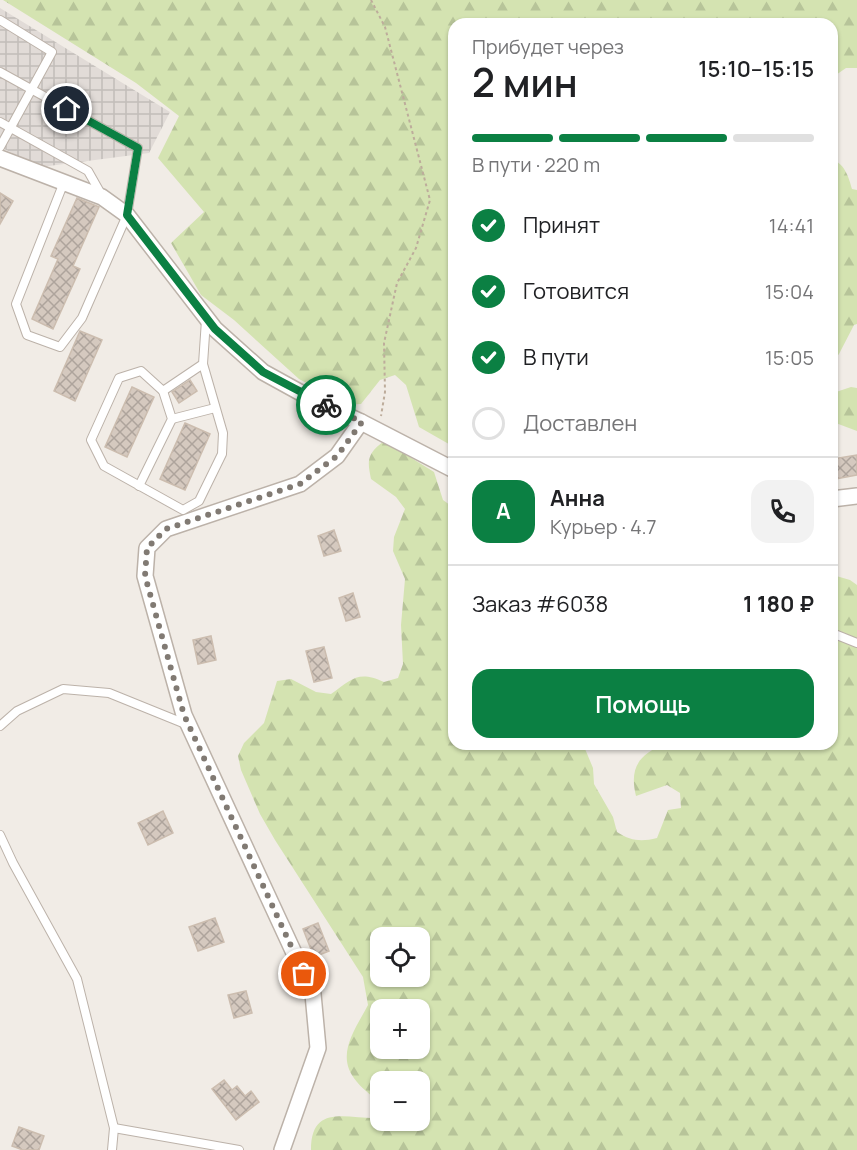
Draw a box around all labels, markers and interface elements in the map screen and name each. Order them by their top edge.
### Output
text: Прибудет через [472,33,624,60]
text: 15:10–15:15 [698,54,814,84]
text: 2 мин [472,55,578,109]
pin [41,83,92,134]
icon: home [50,92,83,125]
text: В пути · 220 m [472,151,600,178]
icon: check [472,209,505,242]
text: Принят [523,210,600,240]
text: 14:41 [769,212,814,239]
icon: check [472,275,505,308]
text: Готовится [523,276,629,306]
text: 15:04 [765,278,814,305]
icon: check [472,341,505,374]
text: В пути [523,342,589,372]
text: 15:05 [765,344,814,371]
courier [296,375,356,435]
icon: bike [310,389,343,422]
text: Доставлен [523,408,637,438]
button: phone [751,480,814,543]
text: Анна [550,483,605,513]
text: А [496,496,511,526]
text: Курьер · 4.7 [550,513,657,540]
text: Заказ #6038 [472,589,608,619]
text: 1 180 ₽ [743,589,814,619]
button: Помощь [472,669,814,738]
map controls [370,927,430,1131]
button: locate [370,927,430,987]
pin [278,948,329,999]
icon: bag [287,957,320,990]
button: + [370,999,430,1059]
button: − [370,1071,430,1131]

